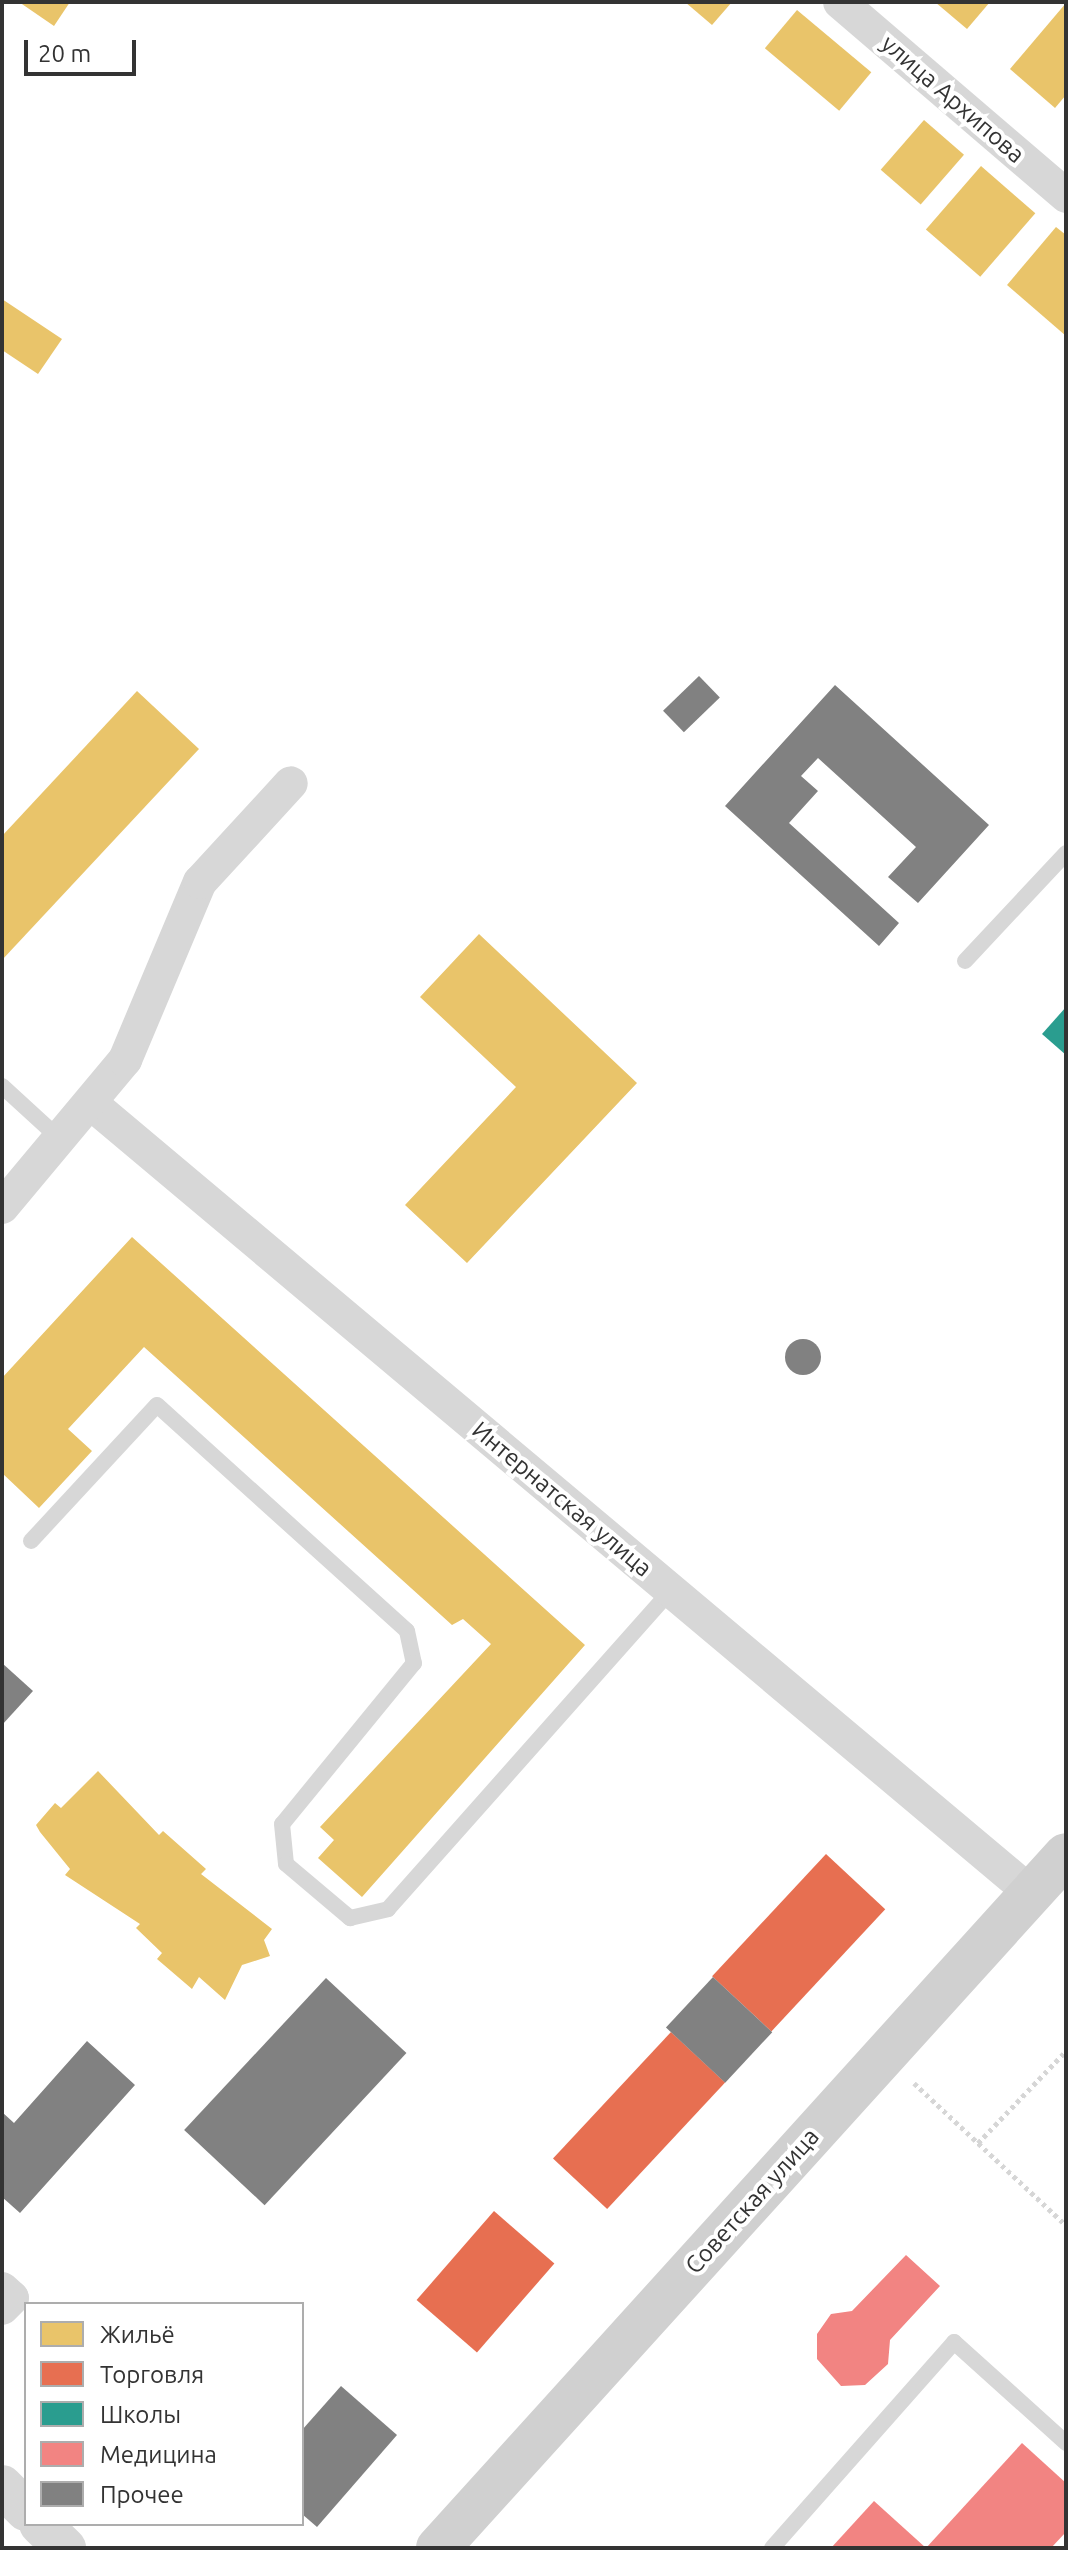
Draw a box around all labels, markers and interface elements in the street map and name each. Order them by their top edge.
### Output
scale bar [28,24,140,74]
street label: улица Архипова [875,29,1031,169]
text: 20 m [38,40,91,67]
street label: Интернатская улица [466,1415,658,1583]
street label: Советская улица [679,2122,825,2280]
legend [24,2302,304,2526]
text: Жильё [100,2321,175,2348]
text: Торговля [100,2361,204,2388]
text: Школы [100,2401,181,2428]
text: Медицина [100,2441,217,2468]
text: Прочее [100,2481,184,2508]

